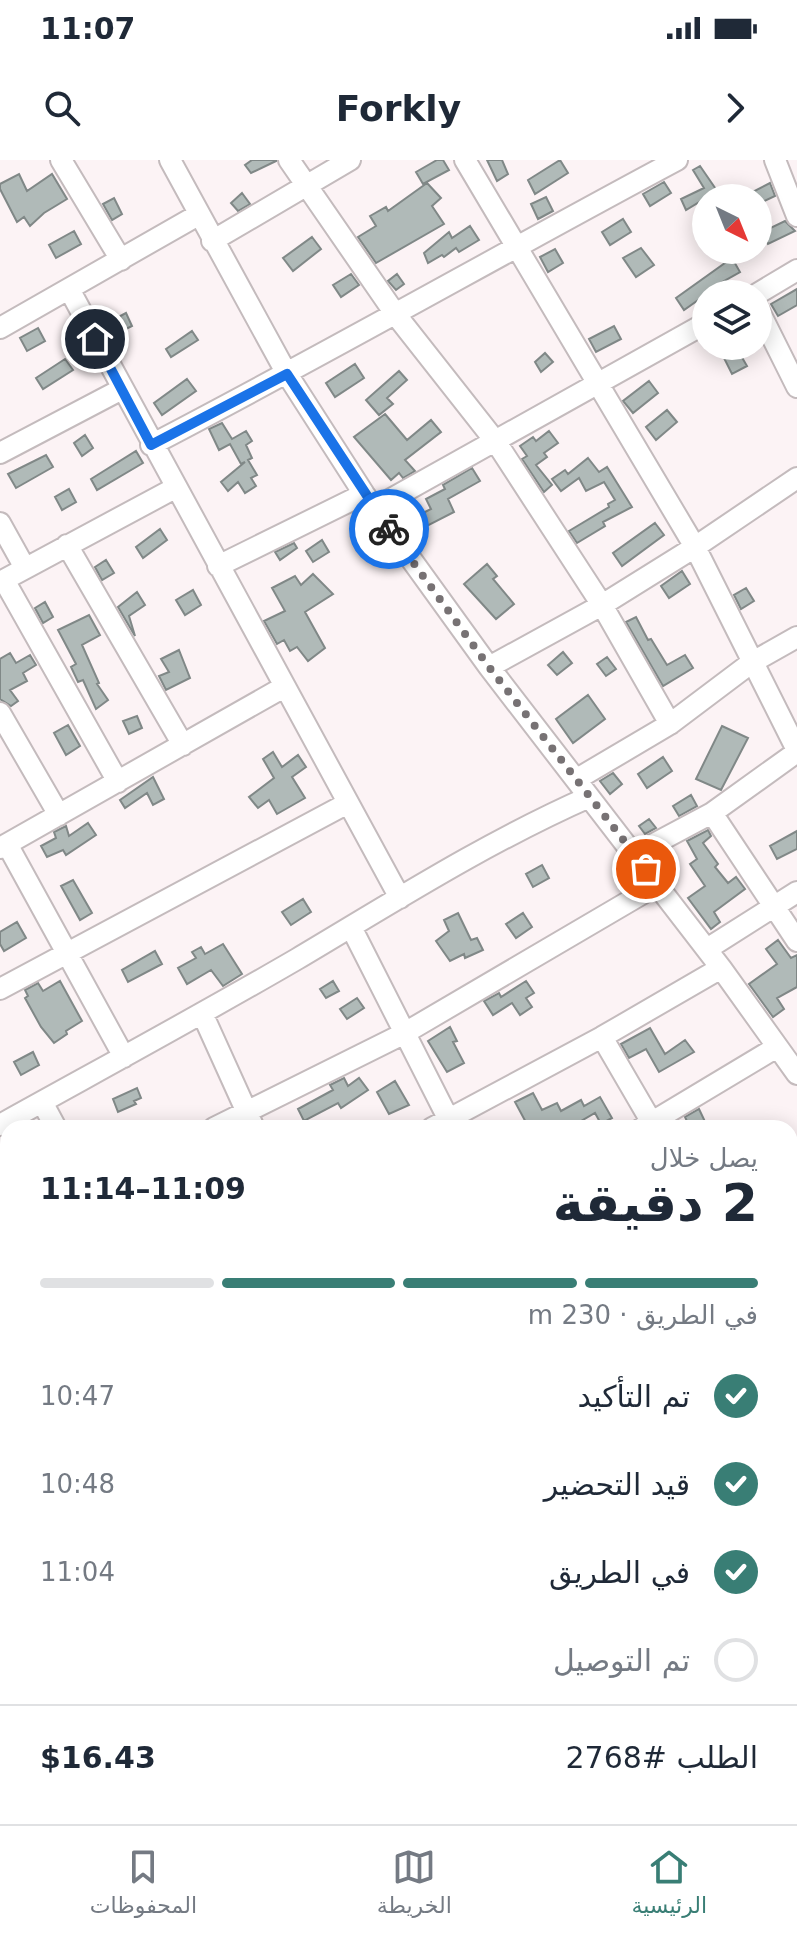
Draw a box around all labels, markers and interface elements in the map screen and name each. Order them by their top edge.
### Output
text: 11:07 [40,11,136,46]
icon: search [40,86,84,130]
icon: forward [713,86,757,130]
text: Forkly [336,88,461,129]
north arrow [692,184,772,264]
map controls [692,184,772,360]
button: layers [692,280,772,360]
pin [61,305,129,373]
icon: home [73,317,117,361]
courier [349,489,429,569]
icon: bike [367,507,411,551]
pin [612,835,680,903]
icon: bag [624,847,668,891]
text: يصل خلال [650,1143,758,1173]
text: 11:09–11:14 [40,1171,246,1206]
text: 2 دقيقة [553,1173,758,1233]
text: في الطريق · 230 m [528,1300,758,1330]
icon: check [714,1374,758,1418]
text: تم التأكيد [577,1379,690,1414]
text: 10:47 [40,1381,115,1411]
icon: check [714,1462,758,1506]
text: قيد التحضير [544,1467,690,1502]
text: 10:48 [40,1469,115,1499]
icon: check [714,1550,758,1594]
text: في الطريق [549,1555,690,1590]
text: 11:04 [40,1557,115,1587]
text: تم التوصيل [553,1643,690,1678]
text: $16.43 [40,1740,156,1775]
text: الطلب #2768 [565,1740,758,1775]
tab: المحفوظات [90,1845,197,1918]
tab: الخريطة [377,1845,452,1918]
tab: الرئيسية [631,1845,707,1918]

